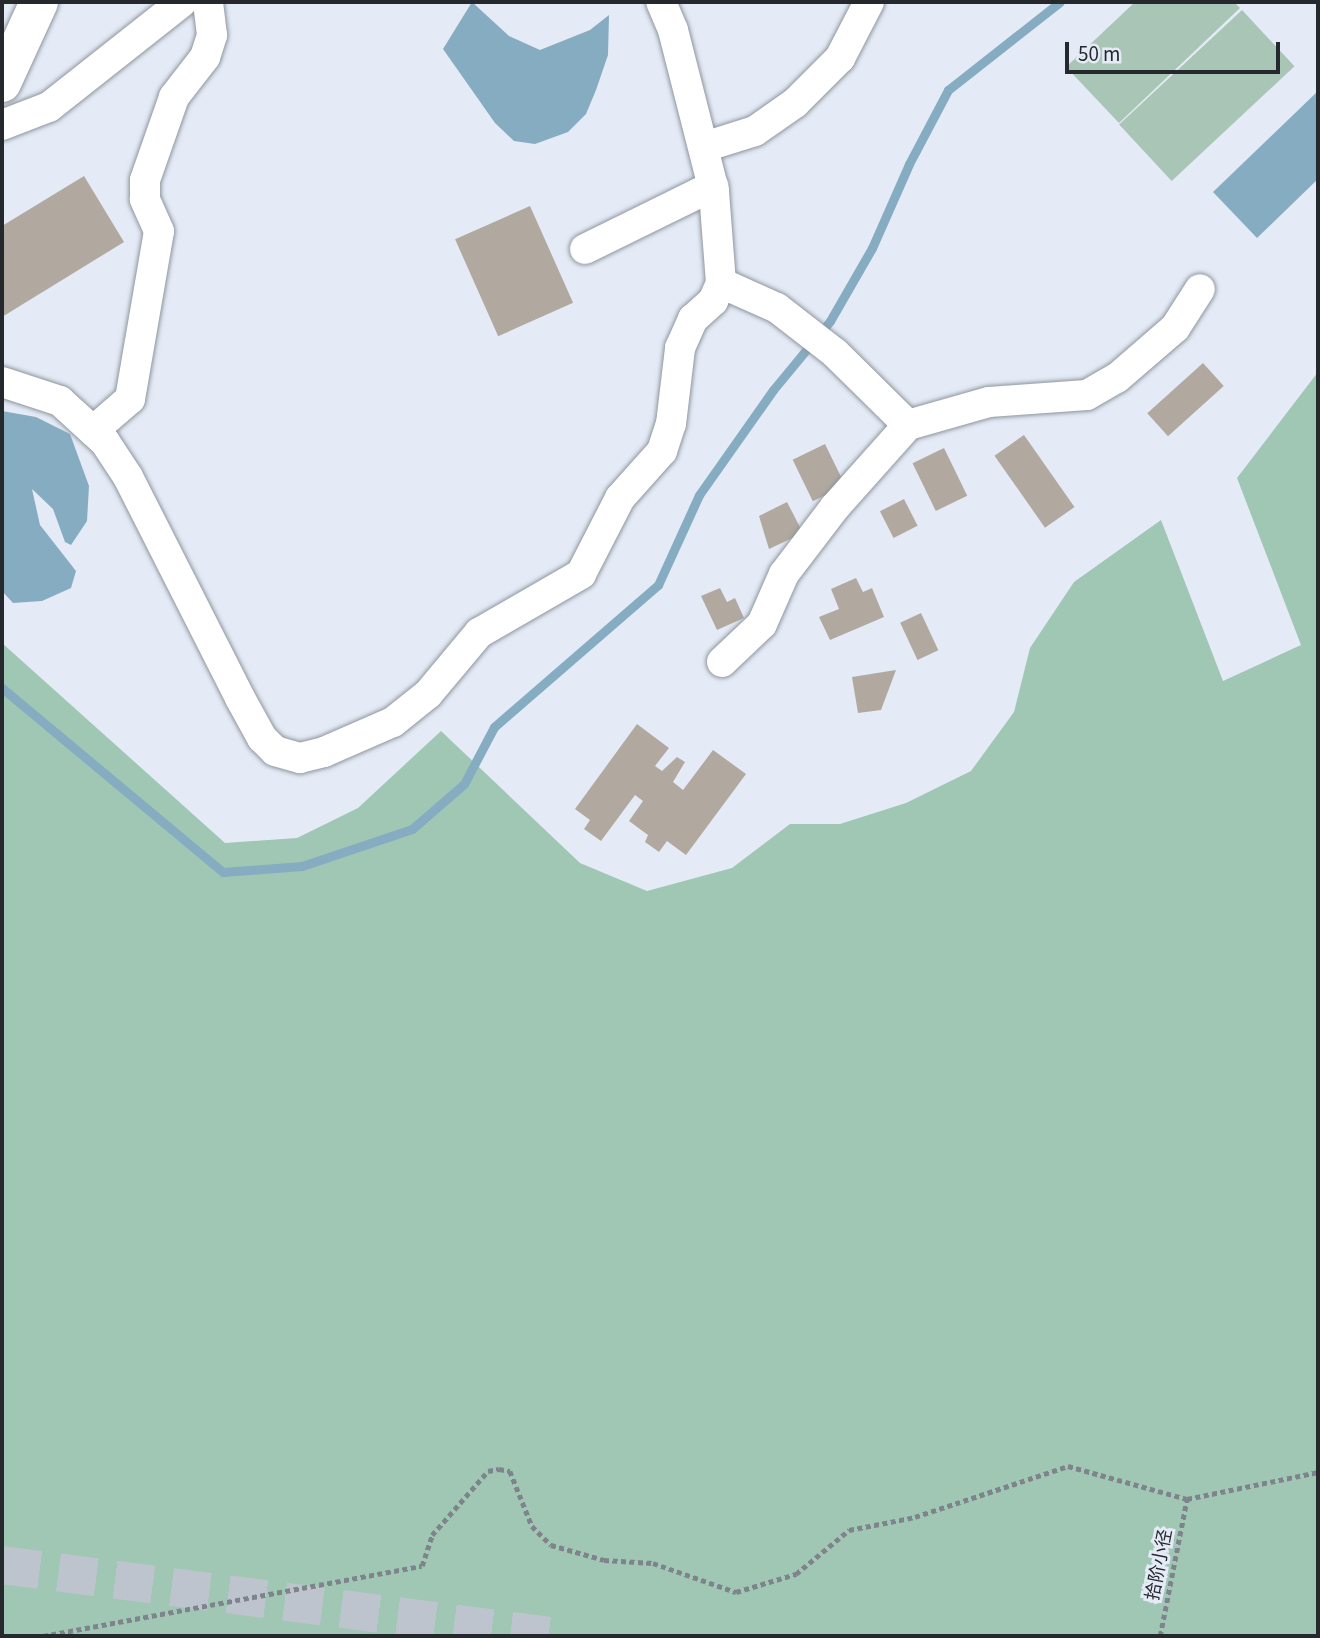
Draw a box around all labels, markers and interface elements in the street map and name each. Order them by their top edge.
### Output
scale bar [1068,28,1283,72]
text: 50 m [1078,39,1120,69]
street label: 拾阶小径 [1143,1528,1177,1602]

